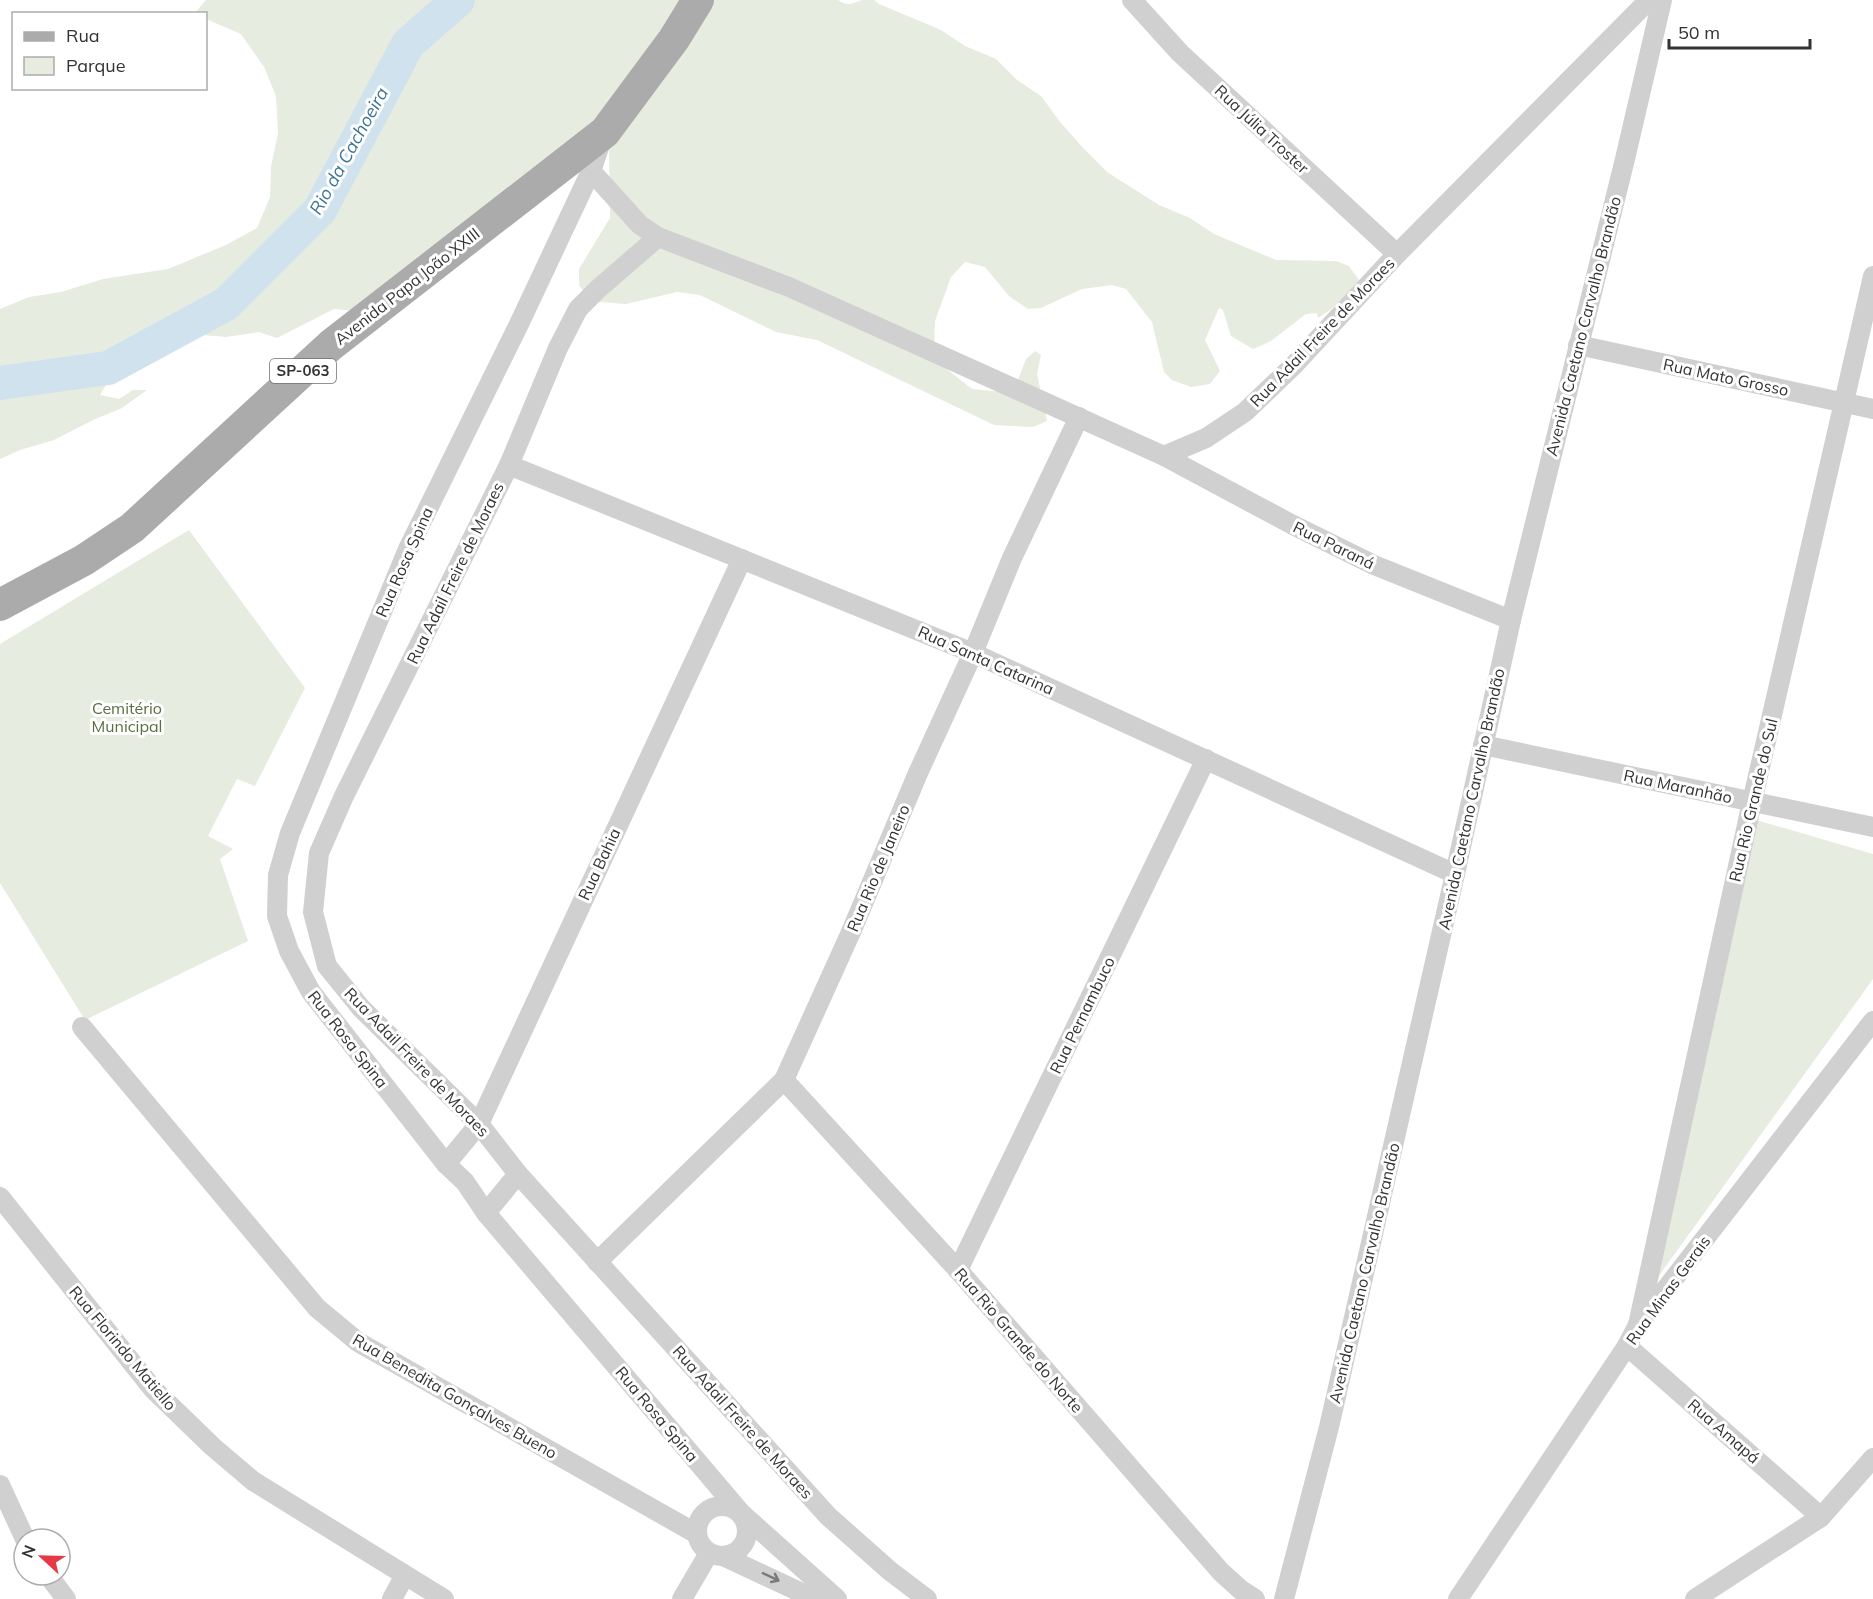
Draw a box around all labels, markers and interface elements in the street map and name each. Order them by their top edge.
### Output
legend [12,12,207,90]
scale bar [1669,12,1810,50]
text: 50 m [1678,21,1720,44]
text: Rua [66,24,100,47]
text: Parque [66,54,125,77]
street label: Rua Júlia Troster [1211,80,1313,178]
water label: Rio da Cachoeira [304,83,393,218]
street label: Avenida Caetano Carvalho Brandão [1541,194,1625,458]
street label: Avenida Papa João XXIII [330,223,484,349]
street label: Rua Adail Freire de Moraes [1245,253,1399,411]
street label: Rua Mato Grosso [1661,354,1791,400]
road number: SP-063 [270,359,336,383]
street label: Rua Adail Freire de Moraes [402,479,508,667]
street label: Rua Rosa Spina [371,504,437,620]
street label: Rua Paraná [1290,517,1378,573]
street label: Rua Santa Catarina [915,621,1057,699]
street label: Avenida Caetano Carvalho Brandão [1433,666,1509,932]
park label: Cemitério Municipal [92,698,162,736]
street label: Rua Rio Grande do Sul [1724,716,1782,884]
street label: Rua Maranhão [1622,765,1734,807]
street label: Rua Rio de Janeiro [842,801,914,935]
street label: Rua Bahia [574,825,624,903]
street label: Rua Pernambuco [1045,953,1119,1077]
street label: Rua Adail Freire de Moraes [340,983,494,1141]
street label: Rua Rosa Spina [304,986,392,1092]
street label: Avenida Caetano Carvalho Brandão [1324,1141,1404,1405]
street label: Rua Minas Gerais [1622,1231,1714,1349]
street label: Rua Rio Grande do Norte [951,1263,1087,1417]
street label: Rua Florindo Matiello [65,1282,181,1414]
street label: Rua Benedita Gonçalves Bueno [349,1329,561,1463]
street label: Rua Adail Freire de Moraes [669,1341,817,1503]
street label: Rua Rosa Spina [611,1362,703,1466]
street label: Rua Amapá [1684,1394,1764,1468]
north arrow [12,1527,72,1587]
text: N [17,1542,40,1561]
one-way arrow [761,1572,779,1583]

